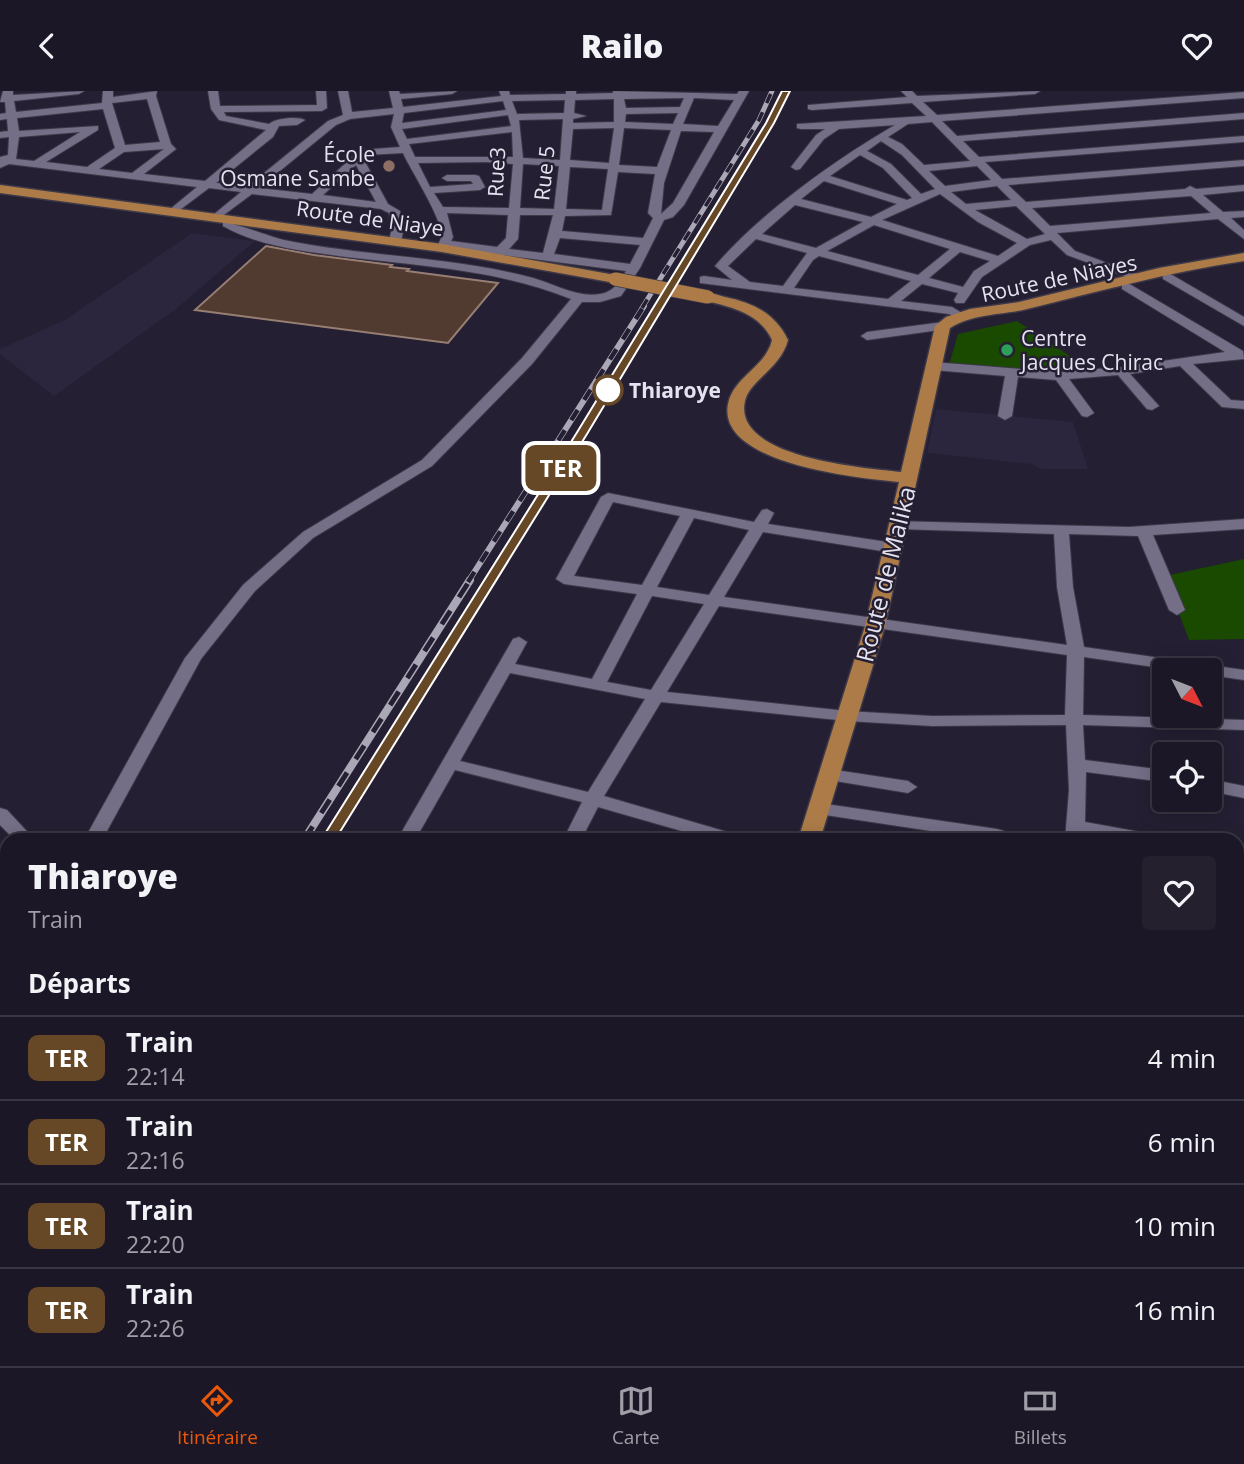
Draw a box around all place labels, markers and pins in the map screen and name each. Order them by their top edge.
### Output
place label: École Osmane Sambe [220,140,375,192]
marker: École Osmane Sambe [381,158,397,174]
place label: Centre Jacques Chirac [1019,324,1163,376]
marker: Centre Jacques Chirac [999,342,1015,358]
marker: Thiaroye [593,375,623,405]
place label: Thiaroye [629,376,721,404]

